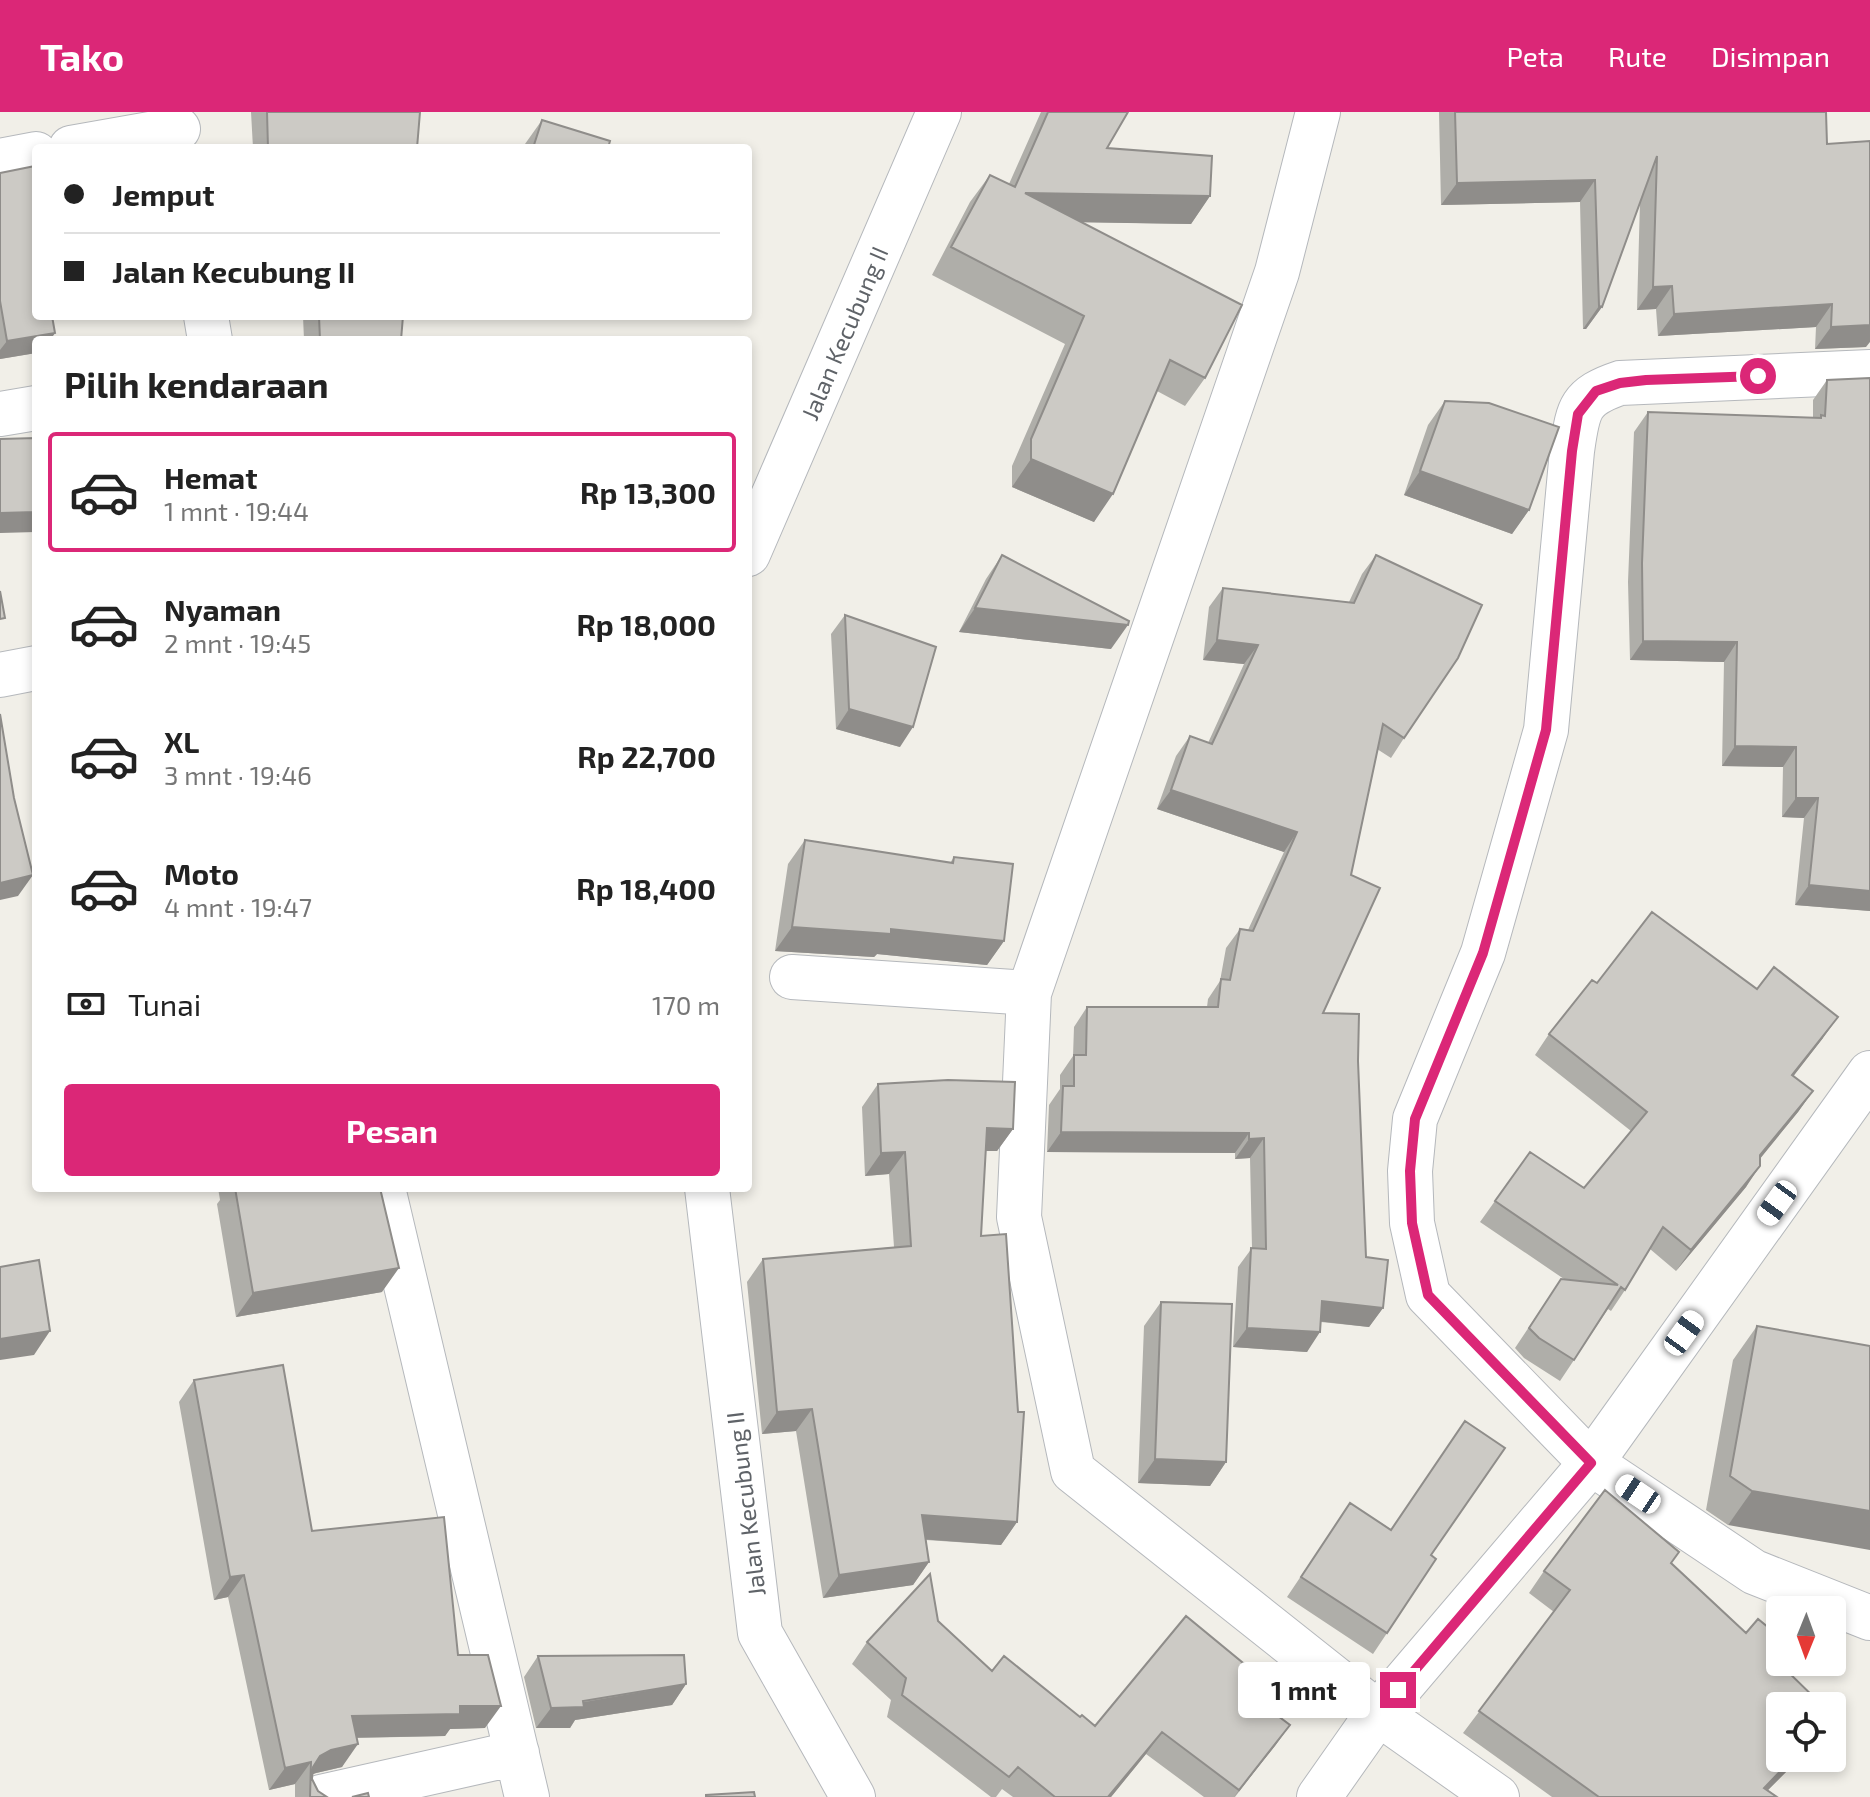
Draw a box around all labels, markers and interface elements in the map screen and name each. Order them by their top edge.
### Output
text: Tako [40,33,124,79]
text: Peta [1506,39,1564,73]
text: Rute [1608,39,1667,73]
text: Disimpan [1711,39,1830,73]
text: Jemput [112,176,215,212]
street label: Jalan Kecubung II [794,242,894,424]
text: Jalan Kecubung II [112,253,355,289]
route start [1740,358,1776,394]
text: Pilih kendaraan [64,362,329,405]
icon: car [68,456,140,528]
text: Hemat [164,459,257,495]
text: Rp 13,300 [580,474,716,510]
text: 1 mnt · 19:44 [164,495,309,526]
icon: car [68,588,140,660]
text: Nyaman [164,591,281,627]
text: Rp 18,000 [576,606,716,642]
text: 2 mnt · 19:45 [164,627,311,658]
icon: car [68,720,140,792]
text: XL [164,723,199,759]
text: Rp 22,700 [577,738,716,774]
text: 3 mnt · 19:46 [164,759,312,790]
icon: car [68,852,140,924]
text: Moto [164,855,239,891]
text: Rp 18,400 [576,870,716,906]
text: 4 mnt · 19:47 [164,891,312,922]
icon: cash [64,982,108,1026]
text: Tunai [128,986,201,1022]
text: 170 m [652,989,720,1020]
button: Pesan [64,1084,720,1176]
car [1753,1177,1801,1229]
car [1660,1307,1708,1359]
street label: Jalan Kecubung II [719,1410,771,1598]
car [1611,1471,1665,1517]
north arrow [1766,1596,1846,1676]
map controls [1766,1596,1846,1772]
callout: 1 mnt [1238,1662,1370,1718]
route end [1380,1672,1416,1708]
text: 1 mnt [1271,1674,1337,1705]
button: locate [1766,1692,1846,1772]

